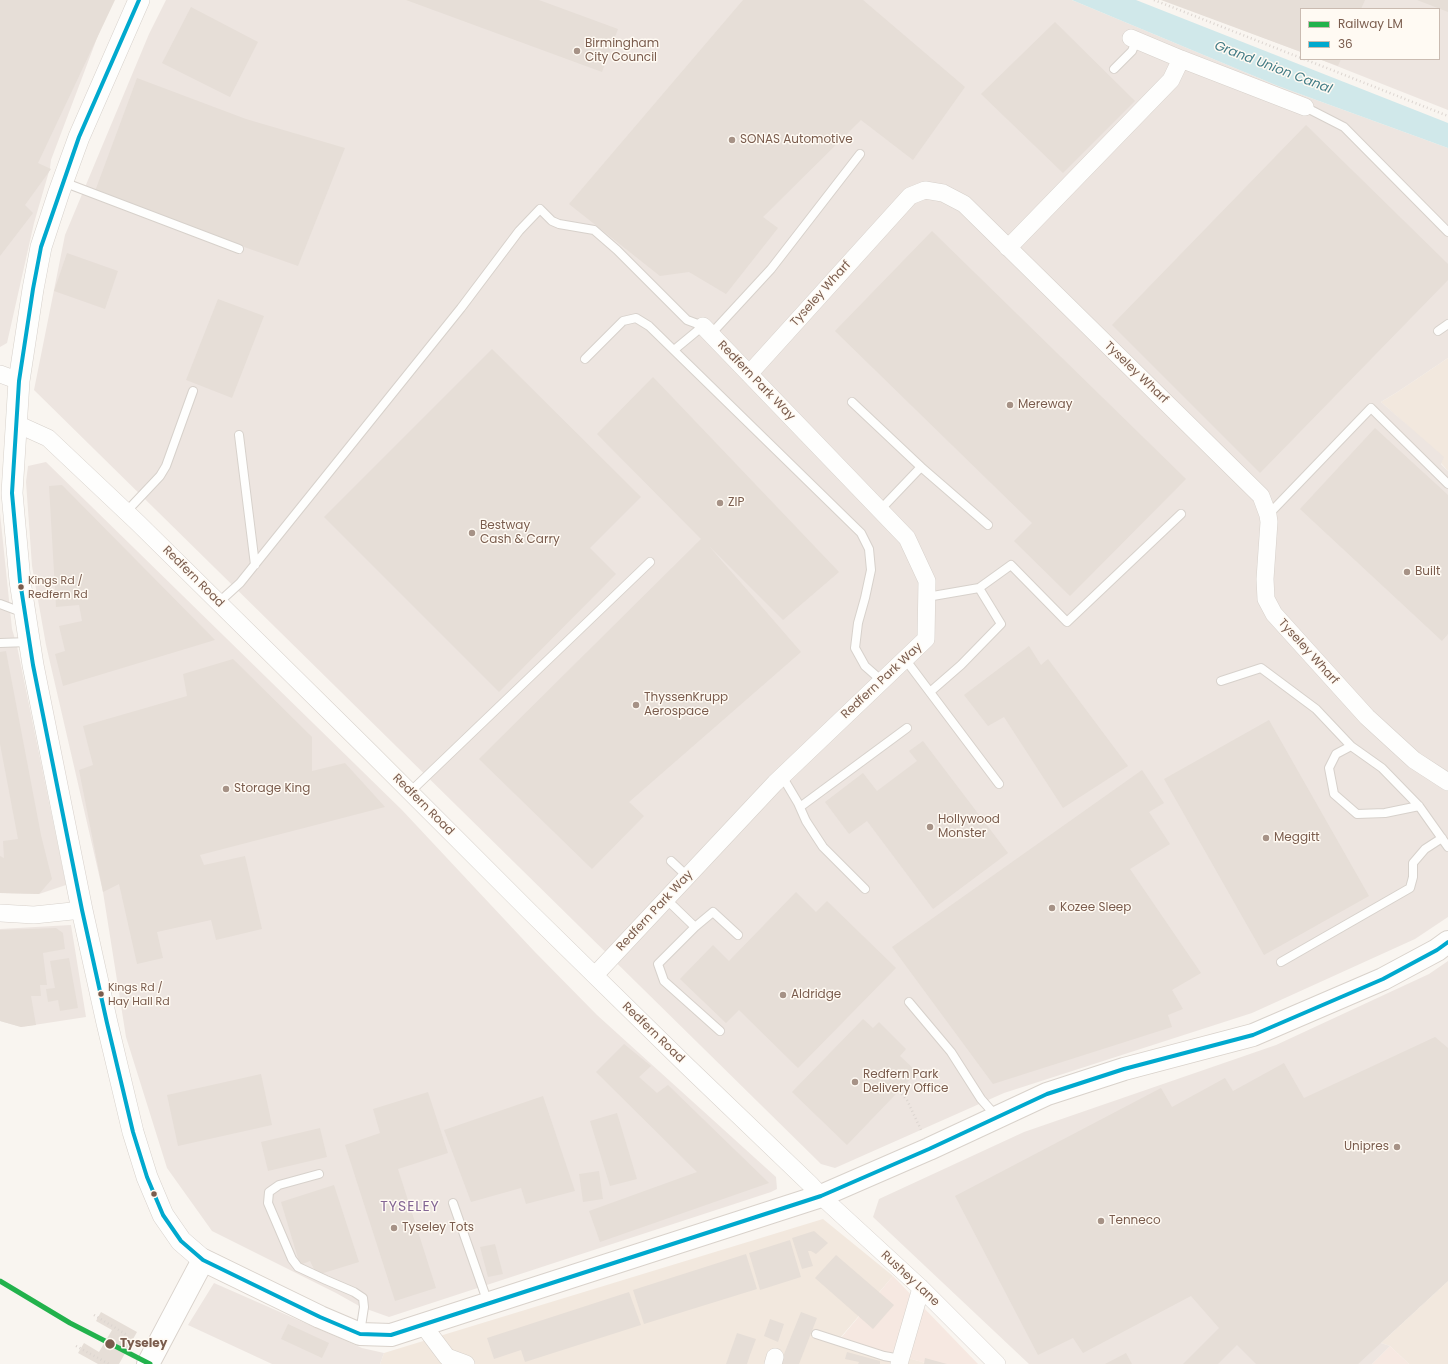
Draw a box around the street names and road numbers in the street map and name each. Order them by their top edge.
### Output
street label: Tyseley Wharf [788,258,854,330]
street label: Redfern Park Way [714,338,798,424]
street label: Tyseley Wharf [1101,339,1171,407]
street label: Redfern Road [159,543,227,611]
street label: Tyseley Wharf [1275,616,1341,688]
street label: Redfern Park Way [839,640,925,722]
street label: Redfern Road [389,771,457,839]
street label: Redfern Park Way [614,868,696,954]
street label: Redfern Road [619,1000,687,1066]
street label: Rushey Lane [878,1248,942,1310]

